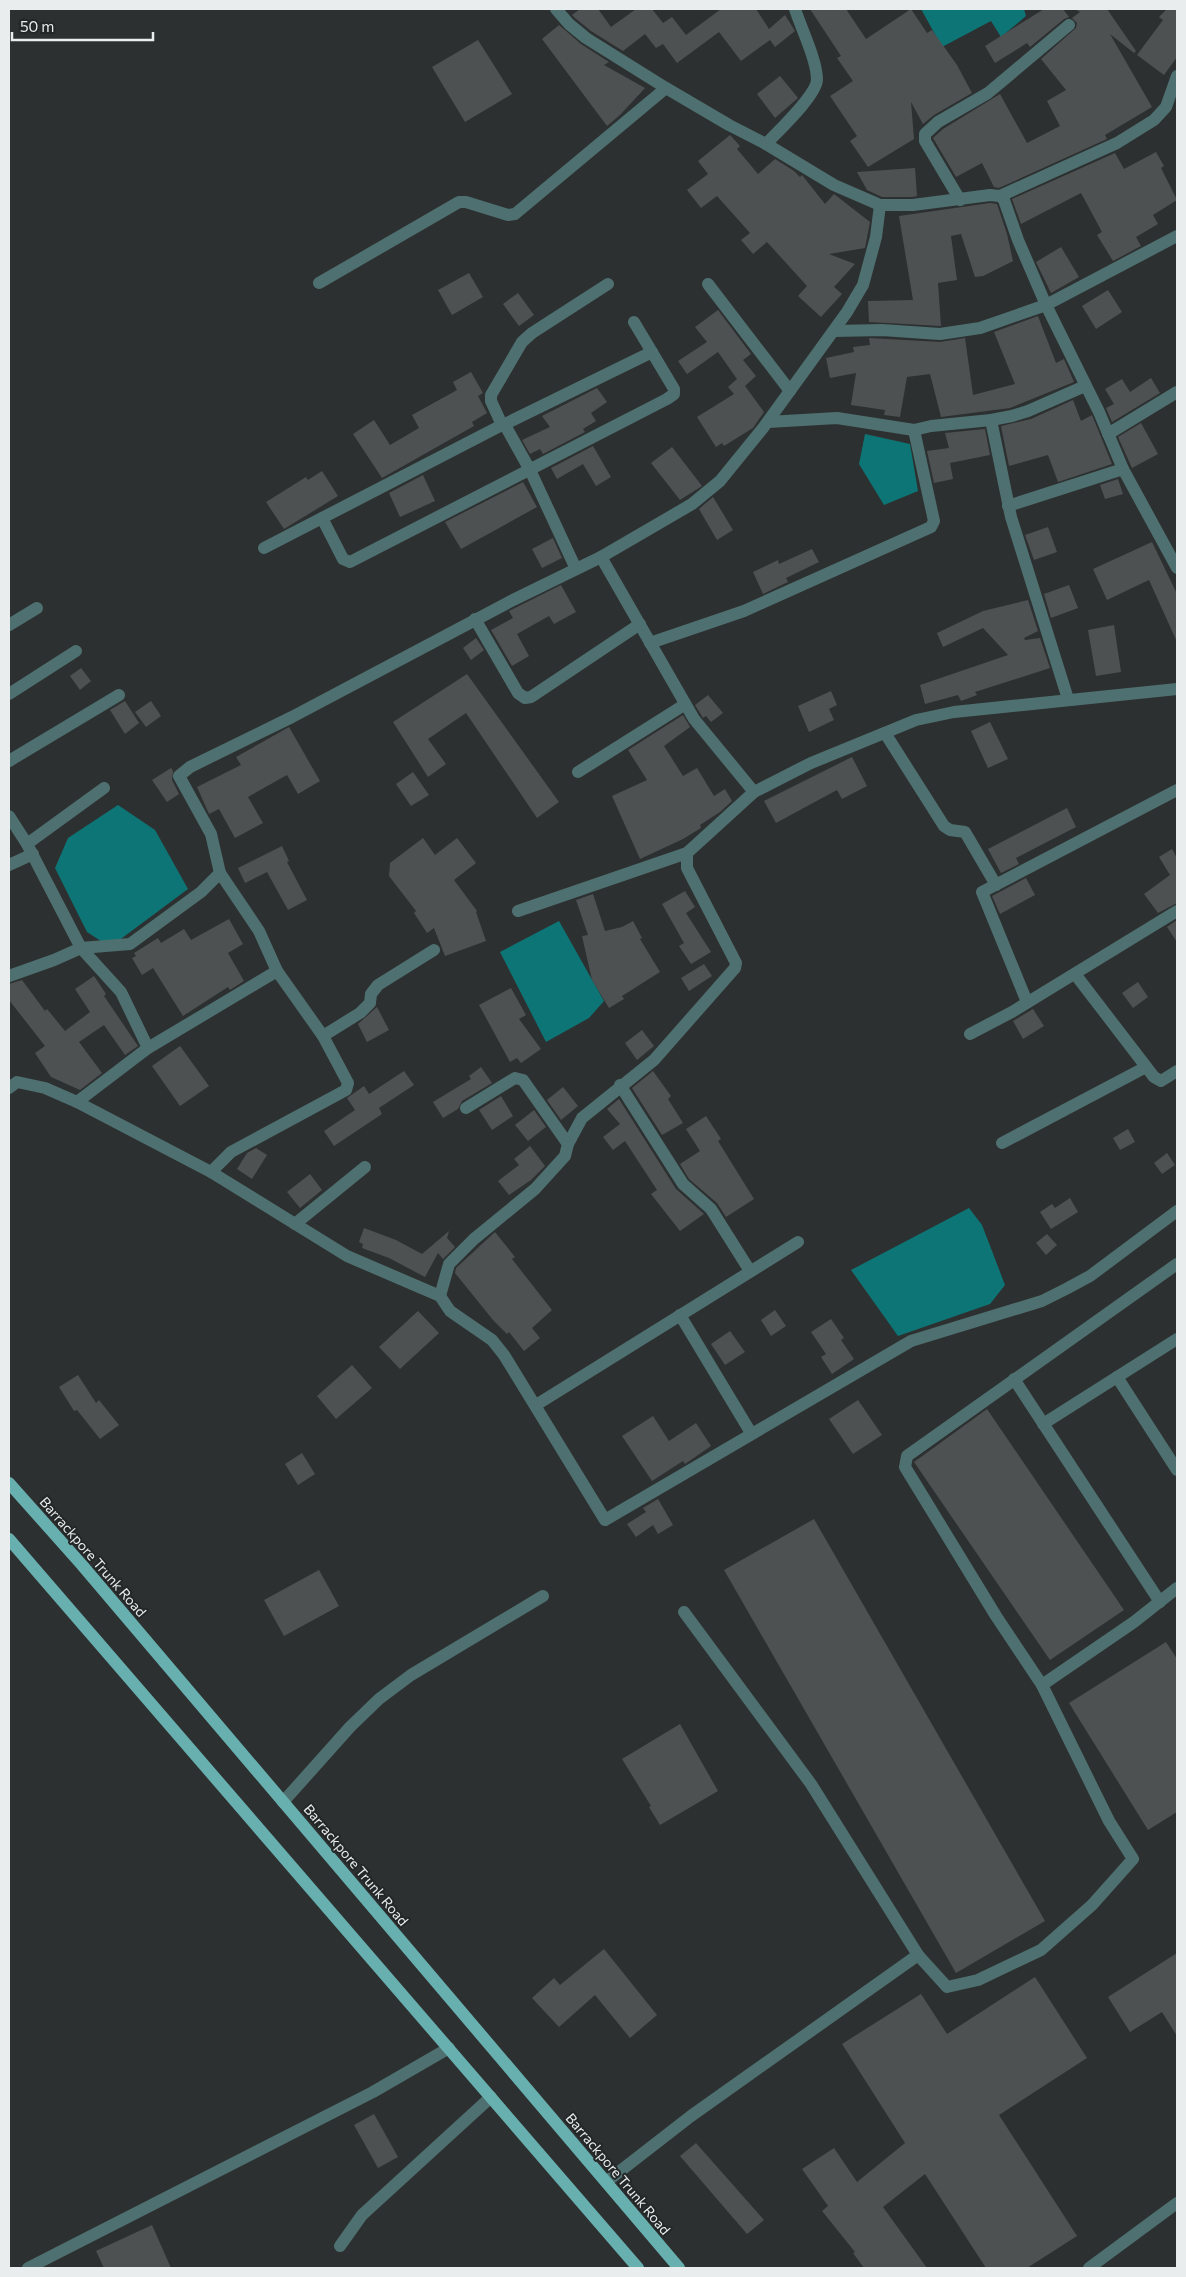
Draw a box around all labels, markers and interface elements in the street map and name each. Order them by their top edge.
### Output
scale bar [12,10,154,42]
text: 50 m [20,17,54,35]
street label: Barrackpore Trunk Road [37,1493,150,1620]
street label: Barrackpore Trunk Road [301,1800,412,1929]
street label: Barrackpore Trunk Road [563,2109,674,2238]

